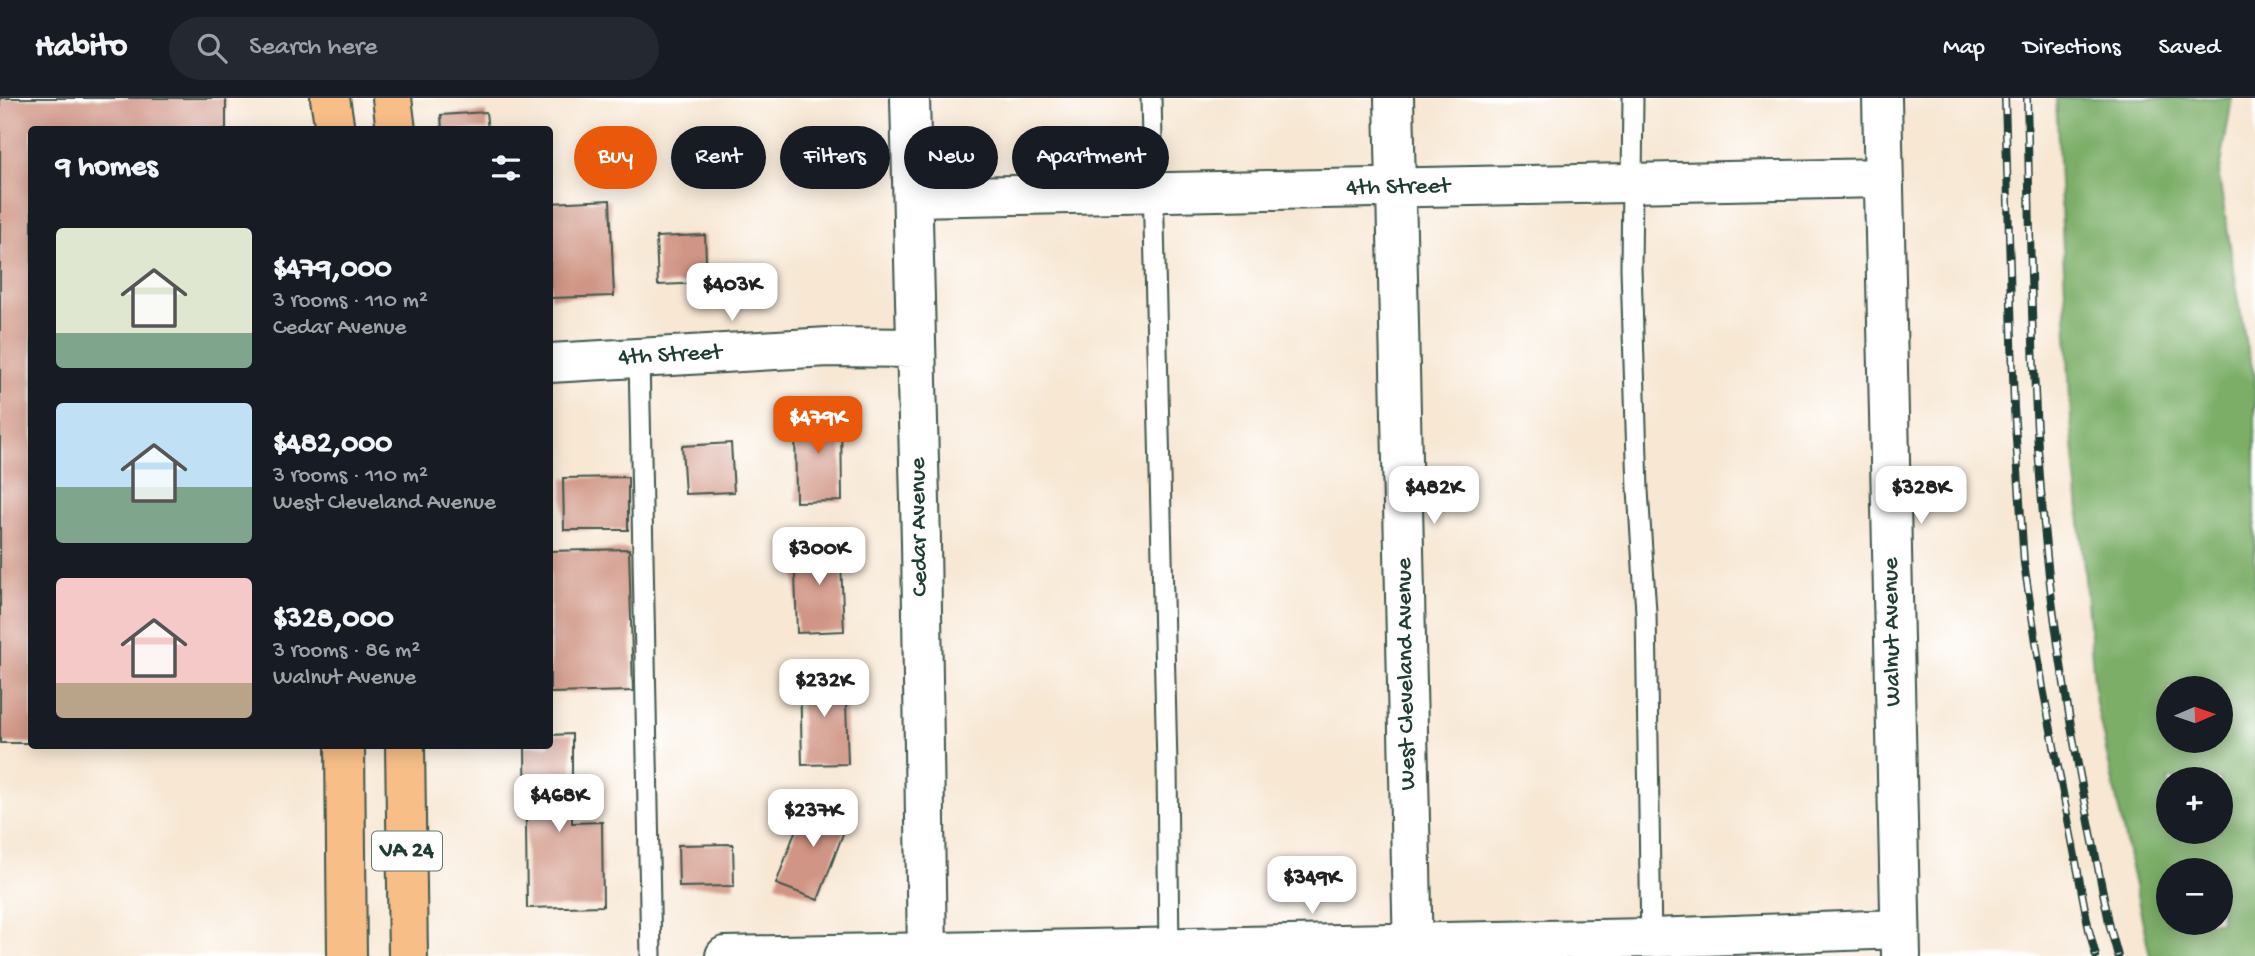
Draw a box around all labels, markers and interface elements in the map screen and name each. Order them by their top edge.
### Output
search box [169,17,659,80]
text: Habito [35,29,127,67]
icon: search [193,29,231,67]
text: Search here [249,33,377,64]
text: Map [1943,34,1985,63]
text: Directions [2023,34,2121,63]
text: Saved [2159,34,2220,63]
chip: Buy [574,126,657,189]
chip: Rent [671,126,766,189]
chip: Filters [780,126,890,189]
chip: New [904,126,998,189]
chip: Apartment [1012,126,1169,189]
icon: filters [487,149,525,187]
text: 9 homes [56,151,158,186]
street label: 4th Street [1346,173,1452,203]
text: $479,000 [273,253,392,288]
icon: home [112,256,196,340]
pin: $403K [683,264,781,323]
text: $403K [703,272,761,299]
text: 3 rooms · 110 m² [273,288,428,315]
text: Cedar Avenue [273,315,406,342]
street label: 4th Street [617,339,725,373]
pin: $479K [769,396,867,456]
text: $479K [789,405,847,432]
text: $482,000 [273,428,392,463]
icon: home [112,431,196,515]
street label: Cedar Avenue [904,457,936,597]
text: 3 rooms · 110 m² [273,463,428,490]
pin: $482K [1385,466,1483,526]
pin: $328K [1872,466,1970,526]
text: $482K [1405,475,1463,502]
text: $328K [1892,475,1950,502]
text: West Cleveland Avenue [273,490,496,517]
pin: $300K [770,528,868,587]
text: $300K [788,536,850,563]
street label: Walnut Avenue [1877,556,1909,707]
street label: West Cleveland Avenue [1390,557,1424,791]
text: $328,000 [273,603,394,638]
icon: home [112,606,196,690]
text: 3 rooms · 86 m² [273,638,420,665]
pin: $232K [775,660,873,719]
text: Walnut Avenue [273,665,416,692]
text: $232K [795,668,853,695]
north arrow [2156,676,2233,752]
map controls [2156,676,2233,935]
button: + [2156,767,2233,844]
pin: $468K [510,774,608,834]
text: $468K [530,783,588,810]
pin: $237K [764,790,862,849]
text: $237K [784,798,842,825]
road number: VA 24 [372,832,442,870]
pin: $349K [1263,856,1361,916]
button: − [2156,858,2233,935]
text: $349K [1283,865,1341,892]

